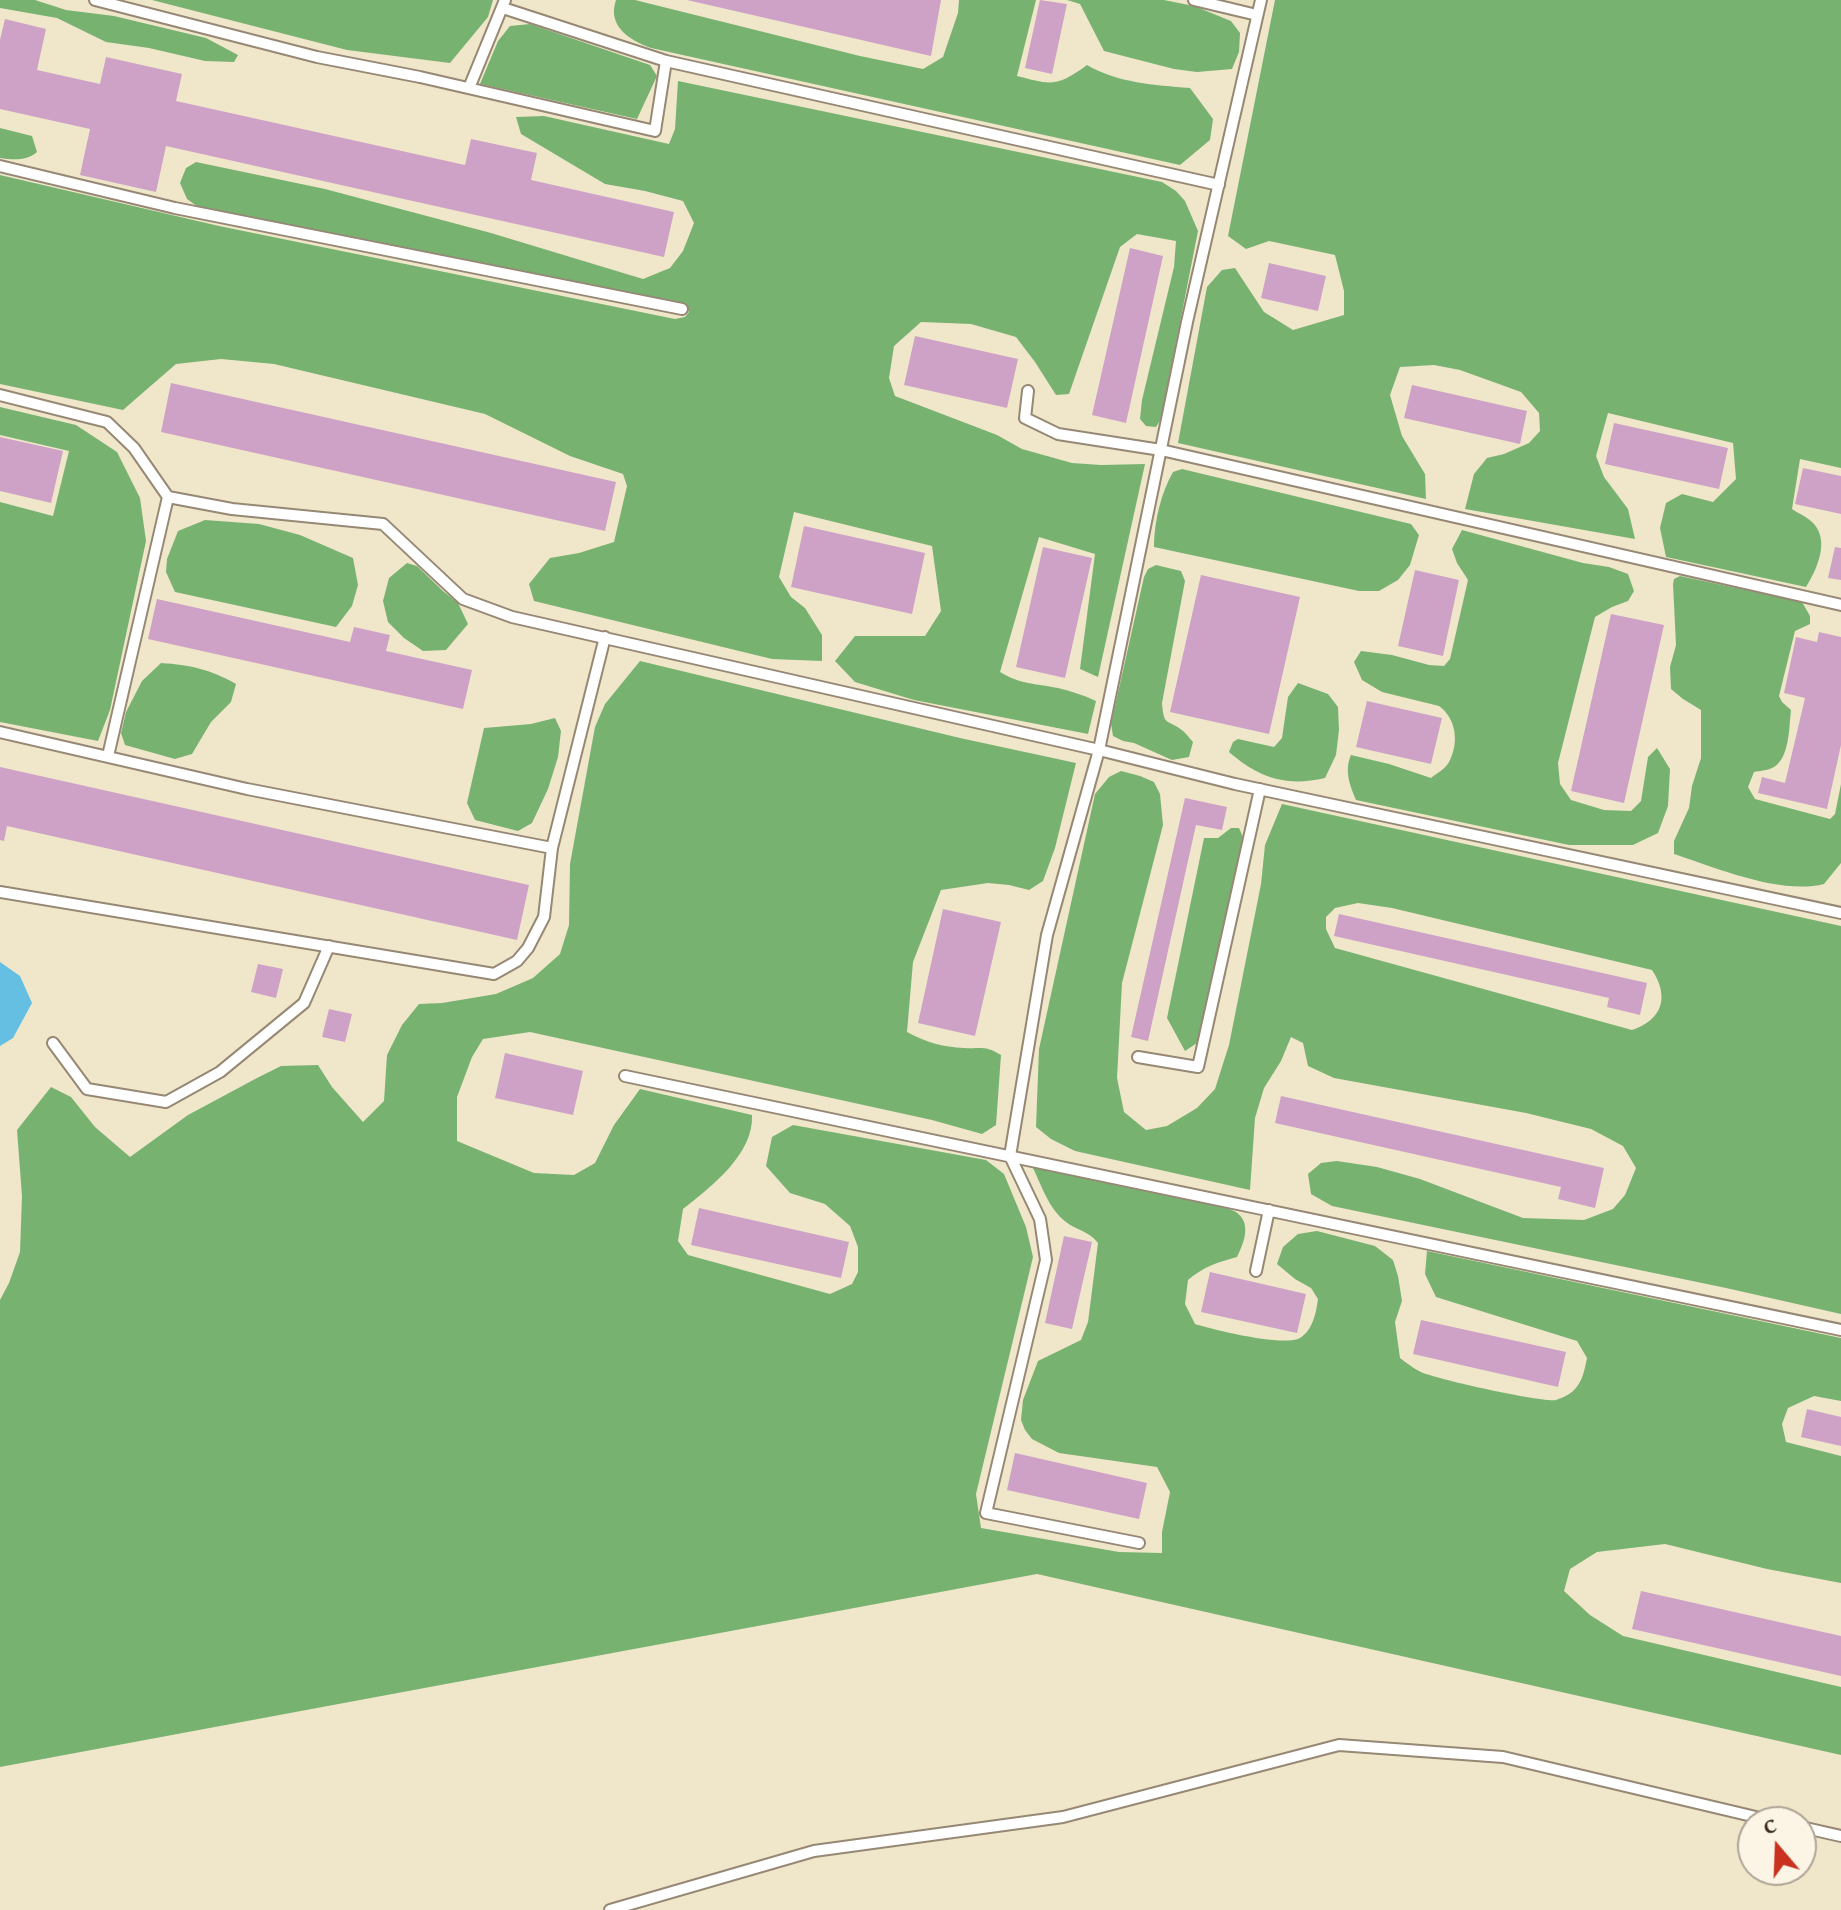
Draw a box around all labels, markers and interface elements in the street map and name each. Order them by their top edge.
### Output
north arrow [1737,1806,1817,1886]
text: С [1759,1808,1781,1842]

